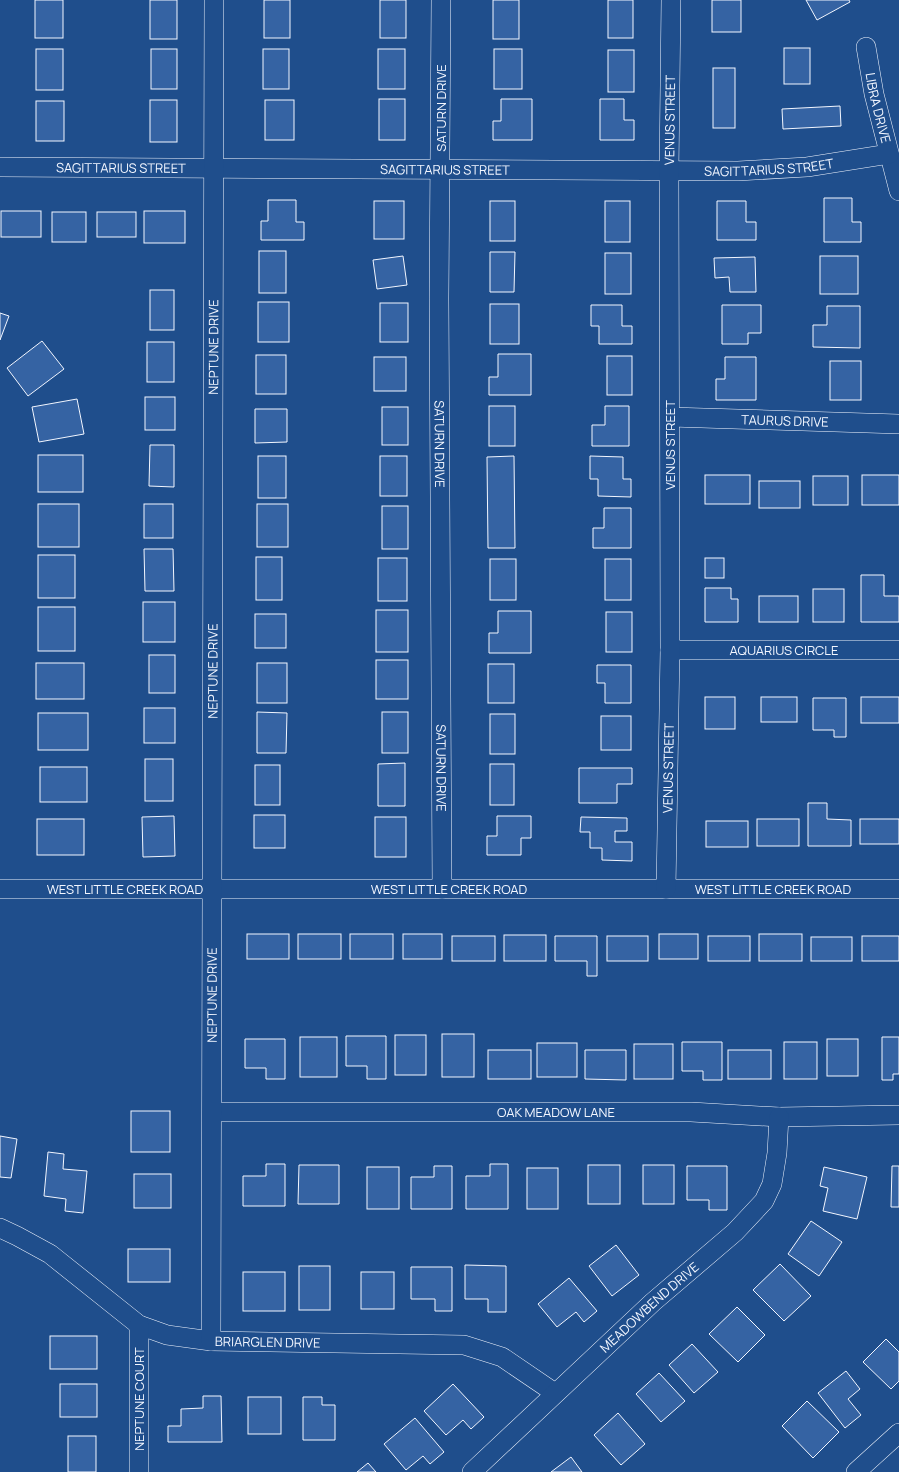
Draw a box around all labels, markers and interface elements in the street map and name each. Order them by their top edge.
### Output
street label: SATURN DRIVE [432,64,450,152]
street label: LIBRA DRIVE [861,71,895,145]
street label: VENUS STREET [660,75,679,165]
street label: SAGITTARIUS STREET [704,154,835,180]
street label: SAGITTARIUS STREET [56,158,186,177]
street label: SAGITTARIUS STREET [380,160,510,179]
street label: NEPTUNE DRIVE [204,299,222,395]
street label: SATURN DRIVE [431,400,449,488]
street label: VENUS STREET [661,400,679,490]
street label: TAURUS DRIVE [741,410,829,431]
street label: NEPTUNE DRIVE [203,623,222,719]
street label: AQUARIUS CIRCLE [730,641,838,659]
street label: VENUS STREET [658,723,678,813]
street label: SATURN DRIVE [432,724,451,812]
street label: WEST LITTLE CREEK ROAD [47,880,204,898]
street label: WEST LITTLE CREEK ROAD [371,880,528,898]
street label: WEST LITTLE CREEK ROAD [695,880,852,898]
street label: NEPTUNE DRIVE [203,947,221,1043]
street label: OAK MEADOW LANE [497,1103,615,1121]
street label: MEADOWBEND DRIVE [596,1258,703,1357]
street label: BRIARGLEN DRIVE [215,1332,321,1352]
street label: NEPTUNE COURT [130,1347,148,1451]

